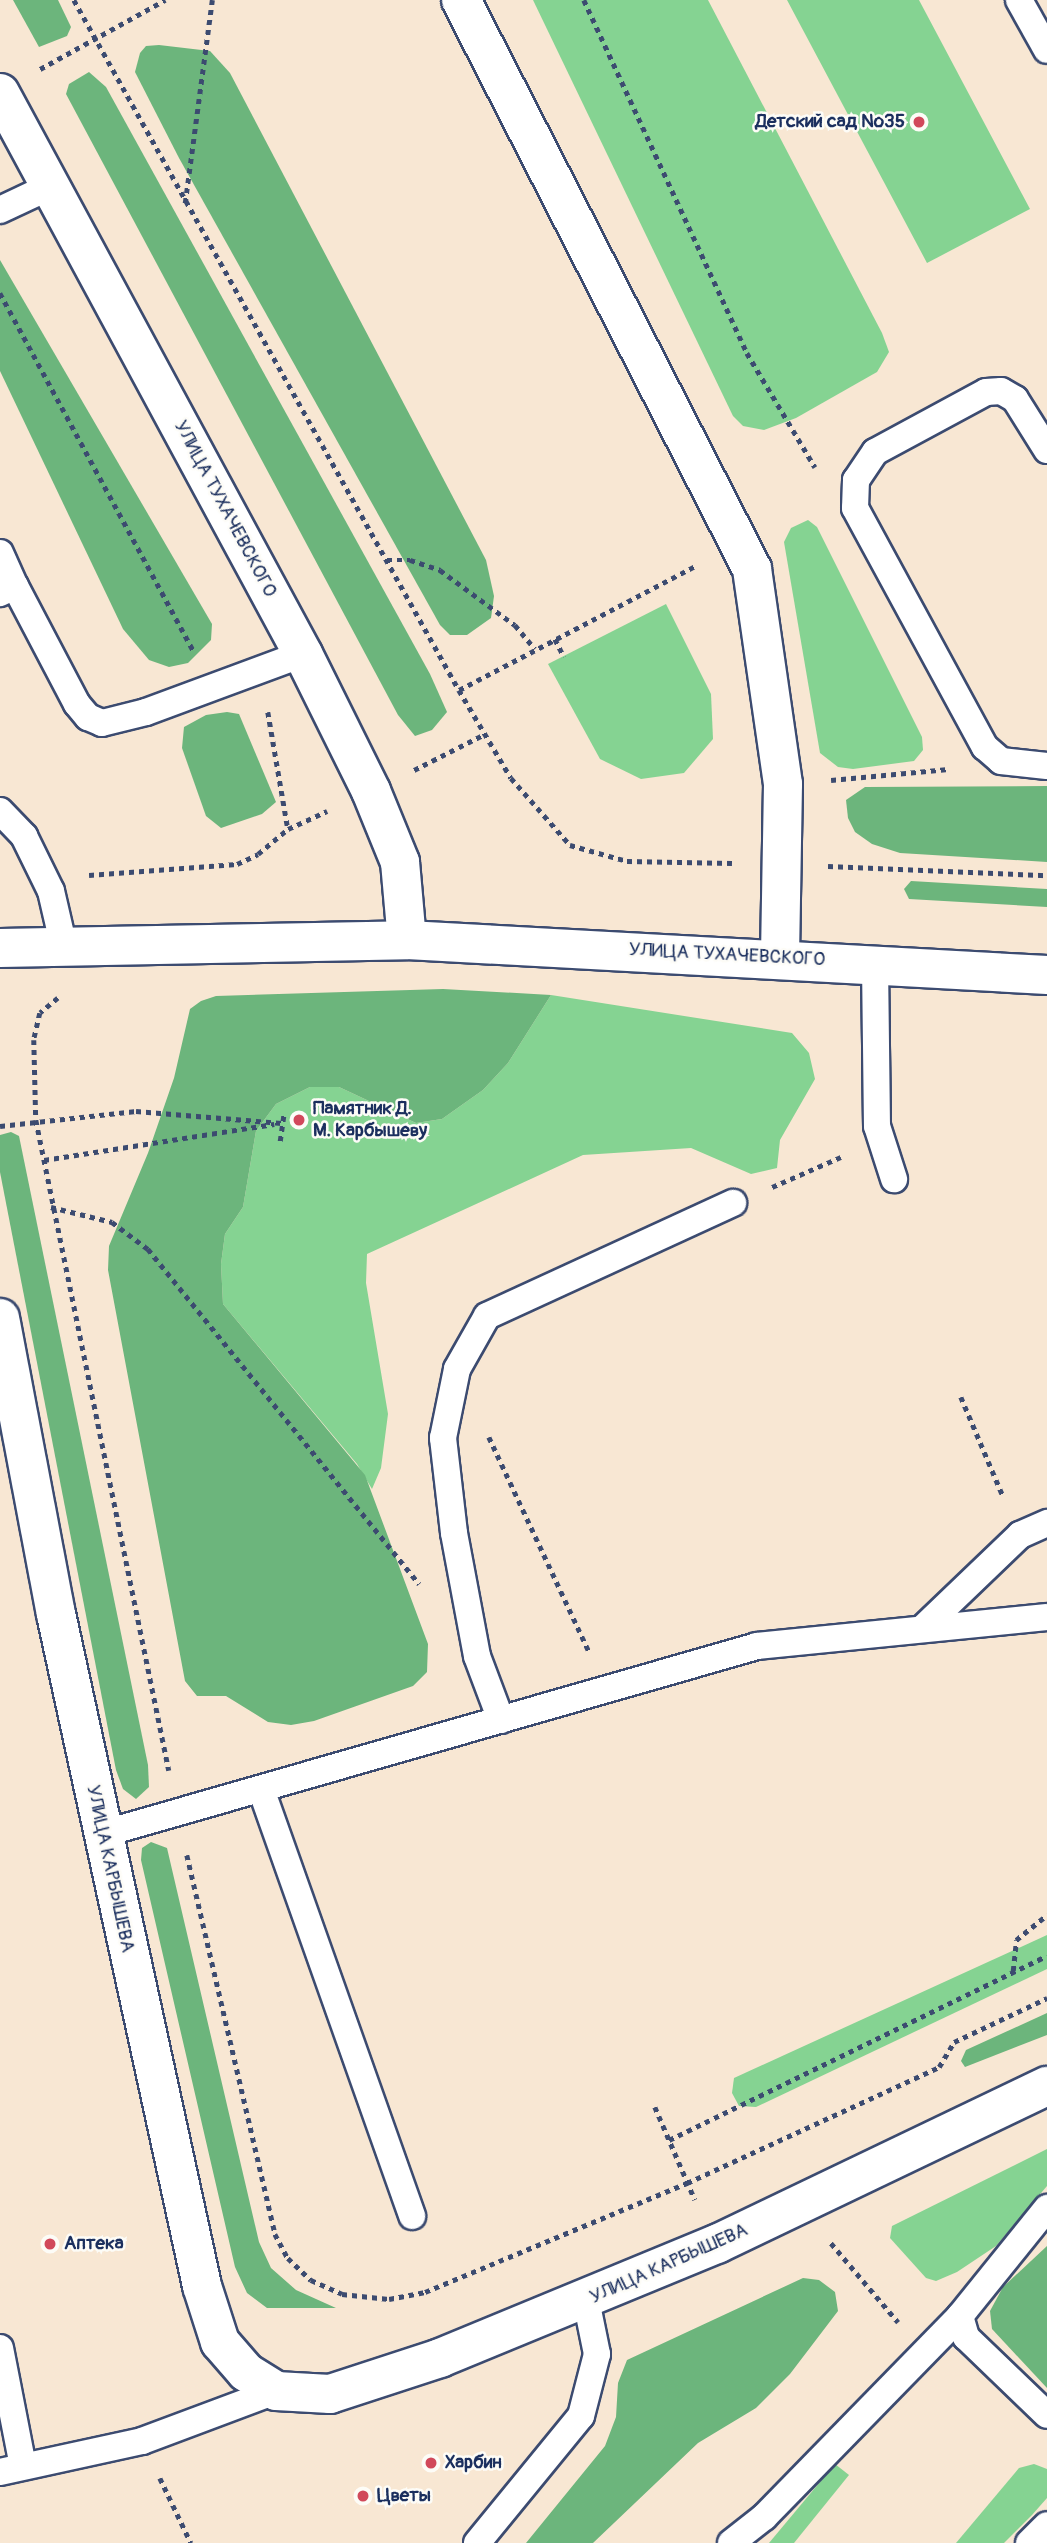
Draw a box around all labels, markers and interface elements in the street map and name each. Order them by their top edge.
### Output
place label: Детский сад №35 [756,111,905,133]
marker: Детский сад №35 [911,114,927,130]
street label: УЛИЦА ТУХАЧЕВСКОГО [169,417,281,601]
street label: УЛИЦА ТУХАЧЕВСКОГО [628,938,826,972]
place label: Памятник Д. М. Карбышеву [313,1098,427,1142]
marker: Памятник Д. М. Карбышеву [291,1112,307,1128]
street label: УЛИЦА КАРБЫШЕВА [81,1783,139,1955]
street label: УЛИЦА КАРБЫШЕВА [587,2219,751,2309]
place label: Аптека [64,2233,124,2255]
marker: Аптека [42,2236,58,2252]
place label: Харбин [445,2452,502,2474]
marker: Харбин [423,2455,439,2471]
place label: Цветы [377,2485,431,2507]
marker: Цветы [355,2488,371,2504]

